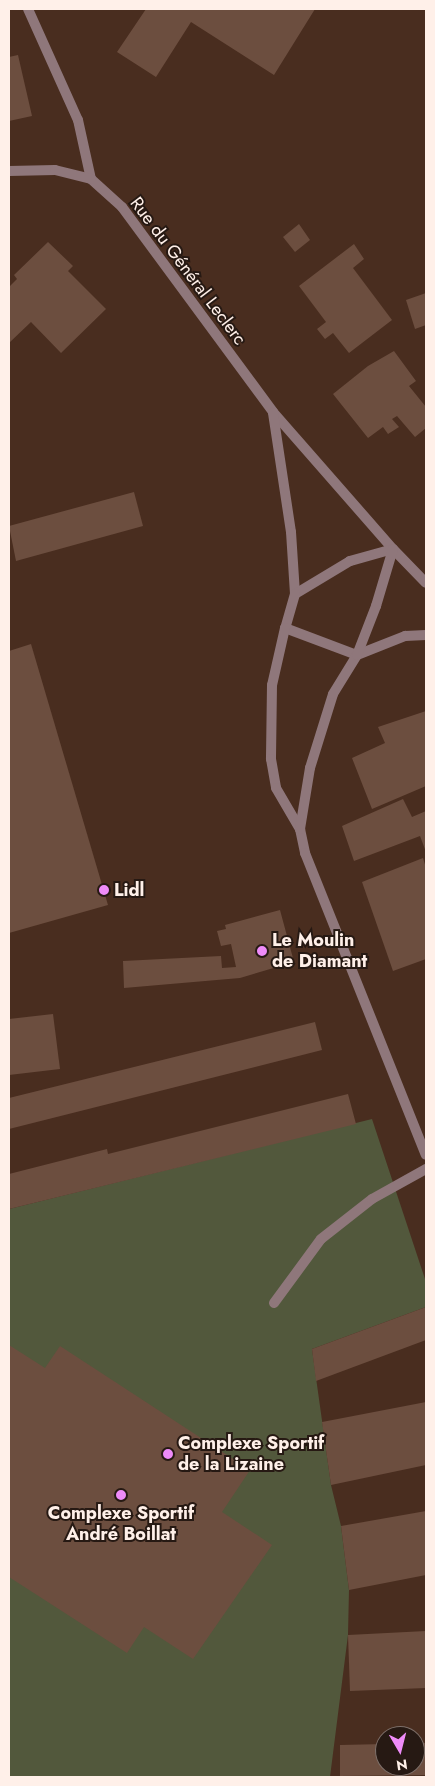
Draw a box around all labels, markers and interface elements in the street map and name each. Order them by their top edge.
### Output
street label: Rue du Général Leclerc [125,193,251,349]
place label: Lidl [114,879,144,901]
marker: Lidl [98,884,110,896]
place label: Le Moulin de Diamant [272,930,367,972]
marker: Le Moulin de Diamant [256,945,268,957]
place label: Complexe Sportif de la Lizaine [178,1433,324,1476]
marker: Complexe Sportif de la Lizaine [162,1448,174,1460]
marker: Complexe Sportif André Boillat [115,1489,127,1501]
place label: Complexe Sportif André Boillat [48,1503,194,1546]
north arrow [375,1726,425,1776]
text: N [395,1754,409,1776]

